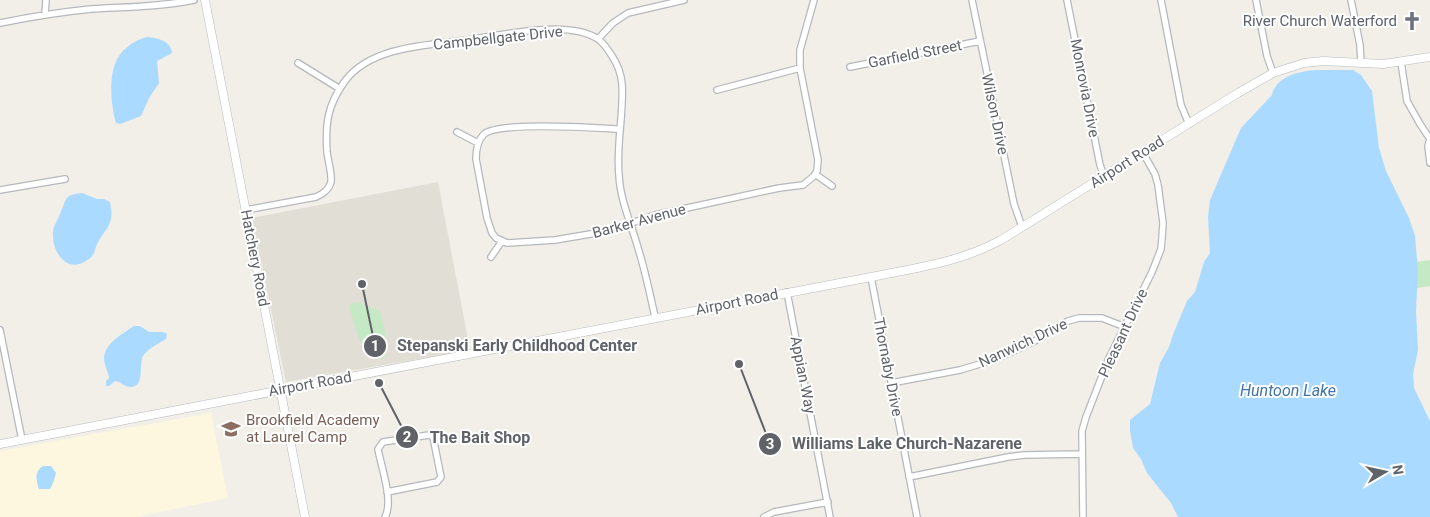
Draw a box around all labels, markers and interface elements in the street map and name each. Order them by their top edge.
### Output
church icon: River Church Waterford [1401,10,1423,32]
place label: River Church Waterford [1243,12,1397,30]
street label: Campbellgate Drive [432,22,564,54]
street label: Garfield Street [867,36,963,72]
street label: Monrovia Drive [1067,37,1103,139]
street label: Wilson Drive [978,72,1012,156]
street label: Airport Road [1087,132,1167,192]
street label: Barker Avenue [590,200,688,242]
street label: Hatchery Road [237,208,273,308]
street label: Airport Road [694,285,780,319]
street label: Pleasant Drive [1095,286,1151,380]
street label: Nanwich Drive [976,315,1070,371]
street label: Thornaby Drive [870,316,906,418]
callout: Stepanski Early Childhood Center [362,330,647,361]
street label: Appian Way [787,335,819,415]
text: Stepanski Early Childhood Center [397,336,637,355]
text: 1 [371,337,379,355]
street label: Airport Road [267,368,353,400]
water label: Huntoon Lake [1240,381,1336,400]
place label: Brookfield Academy at Laurel Camp [246,411,380,446]
school or university icon: Brookfield Academy at Laurel Camp [220,418,242,440]
callout: The Bait Shop [395,422,541,453]
text: 2 [403,428,412,446]
text: The Bait Shop [430,428,530,447]
callout: Williams Lake Church-Nazarene [757,428,1032,459]
text: Williams Lake Church-Nazarene [792,434,1022,453]
text: 3 [766,435,774,453]
north arrow [1360,447,1410,497]
text: N [1389,464,1407,476]

